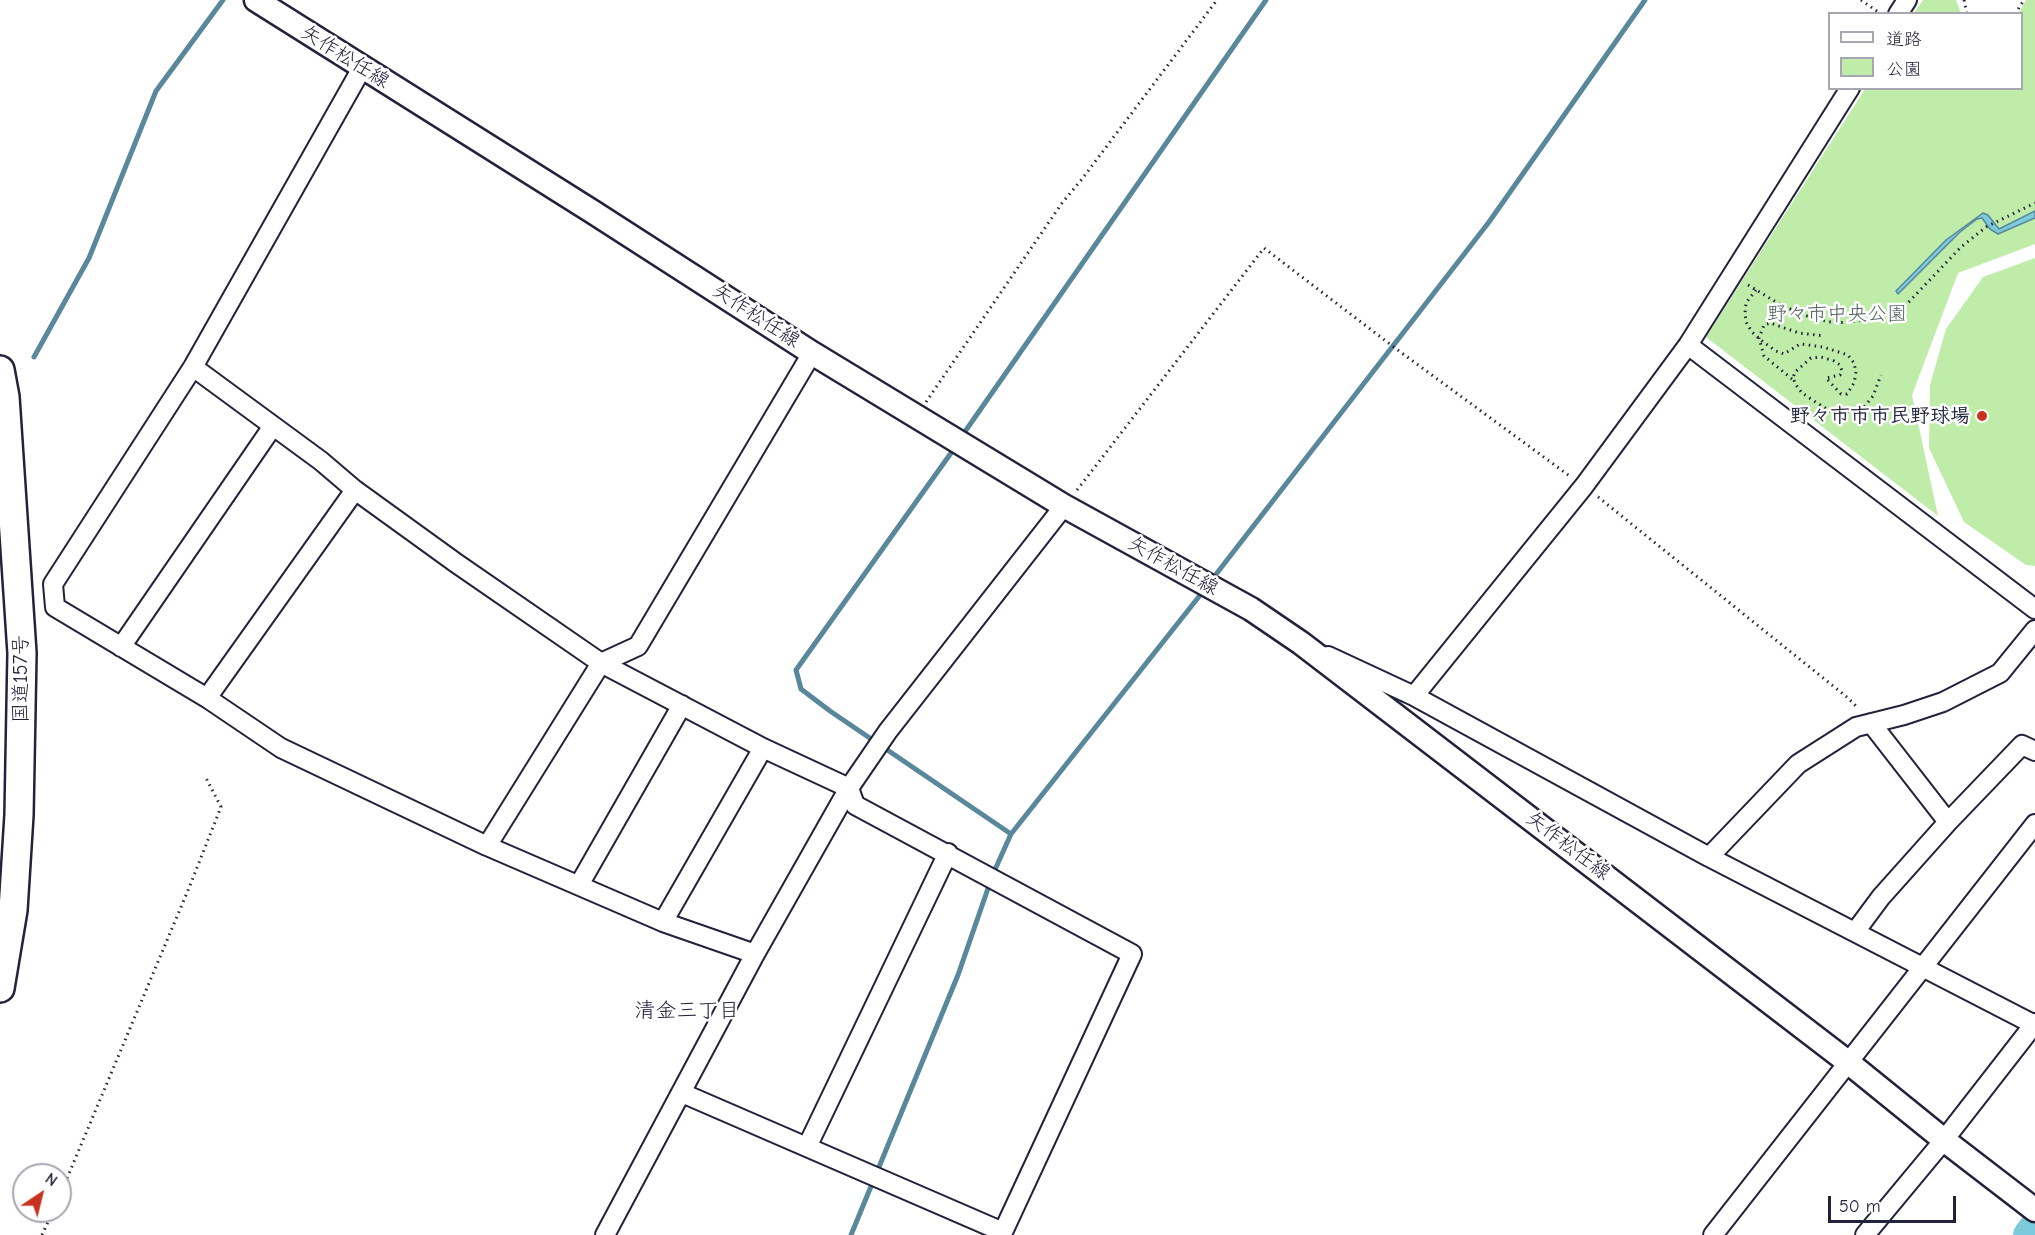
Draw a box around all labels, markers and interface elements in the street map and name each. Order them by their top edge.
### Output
legend [1828,12,2023,90]
street label: 矢作松任線 [296,20,394,94]
text: 道路 [1886,29,1922,50]
text: 公園 [1886,59,1922,80]
street label: 矢作松任線 [708,279,804,353]
park label: 野々市中央公園 [1767,302,1907,326]
place label: 野々市市市民野球場 [1790,404,1970,428]
marker: 野々市市市民野球場 [1975,409,1989,423]
street label: 矢作松任線 [1123,531,1223,601]
street label: 国道157号 [9,635,33,723]
street label: 矢作松任線 [1521,806,1615,886]
district label: 清金三丁目 [635,998,739,1024]
north arrow [12,1163,72,1223]
text: N [42,1170,61,1190]
scale bar [1831,1184,1958,1222]
text: 50 m [1839,1196,1881,1217]

